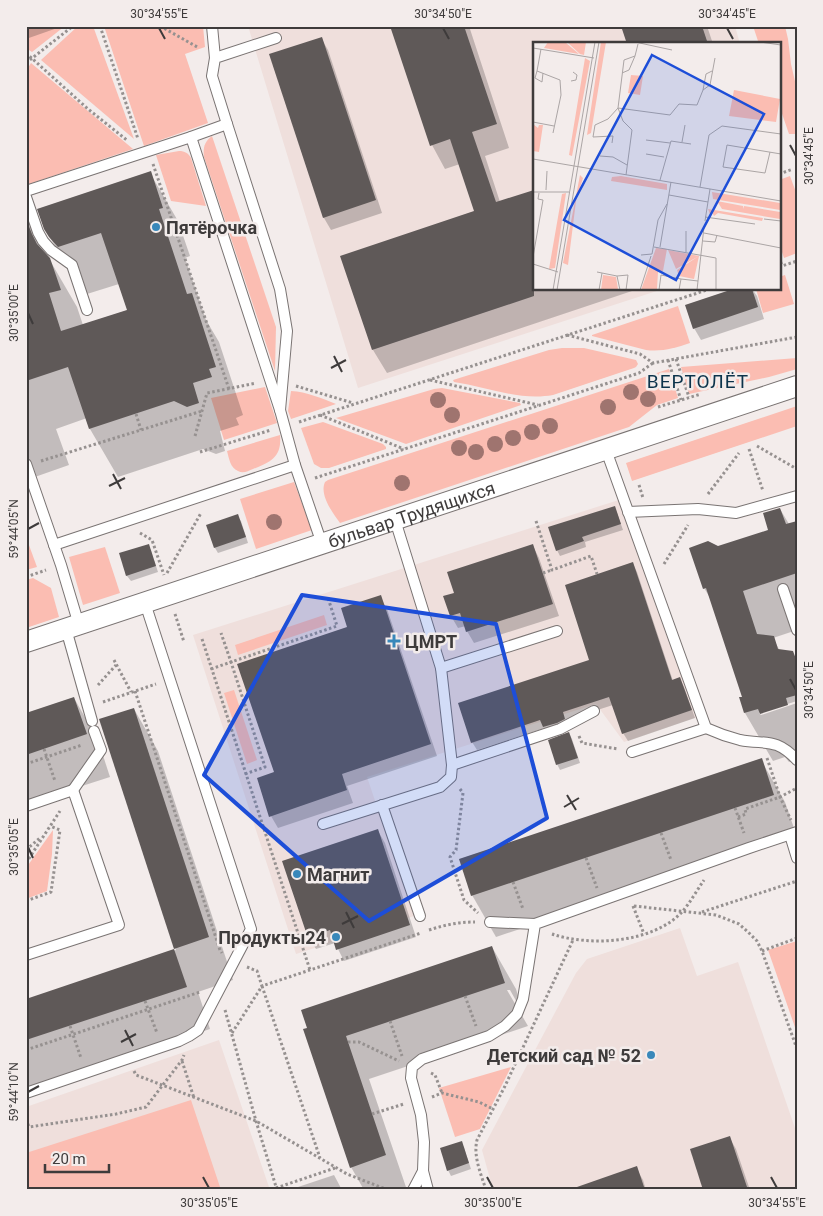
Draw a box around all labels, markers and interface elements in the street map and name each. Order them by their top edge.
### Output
text: 30°34'55"E [130,7,188,21]
text: 30°34'50"E [414,7,472,21]
text: 30°34'45"E [698,7,756,21]
inset map [533,42,780,290]
text: 30°34'45"E [802,127,816,185]
place label: Пятёрочка [166,217,257,238]
marker: Пятёрочка [150,221,162,233]
text: 30°35'00"E [7,284,21,342]
district label: ВЕРТОЛЁТ [647,370,749,393]
street label: бульвар Трудящихся [325,477,497,552]
text: 59°44'05"N [7,499,21,559]
place label: ЦМРТ [405,631,457,652]
marker: ЦМРТ [387,634,401,648]
text: 30°34'50"E [802,661,816,719]
text: 30°35'05"E [7,818,21,876]
place label: Магнит [307,864,370,885]
marker: Магнит [291,868,303,880]
place label: Продукты24 [218,927,326,948]
marker: Продукты24 [330,931,342,943]
place label: Детский сад № 52 [487,1045,641,1066]
marker: Детский сад № 52 [645,1049,657,1061]
text: 59°44'10"N [7,1062,21,1122]
scale bar [45,1141,109,1173]
text: 20 m [52,1150,86,1168]
text: 30°35'05"E [180,1196,238,1210]
text: 30°35'00"E [464,1196,522,1210]
text: 30°34'55"E [748,1196,806,1210]

